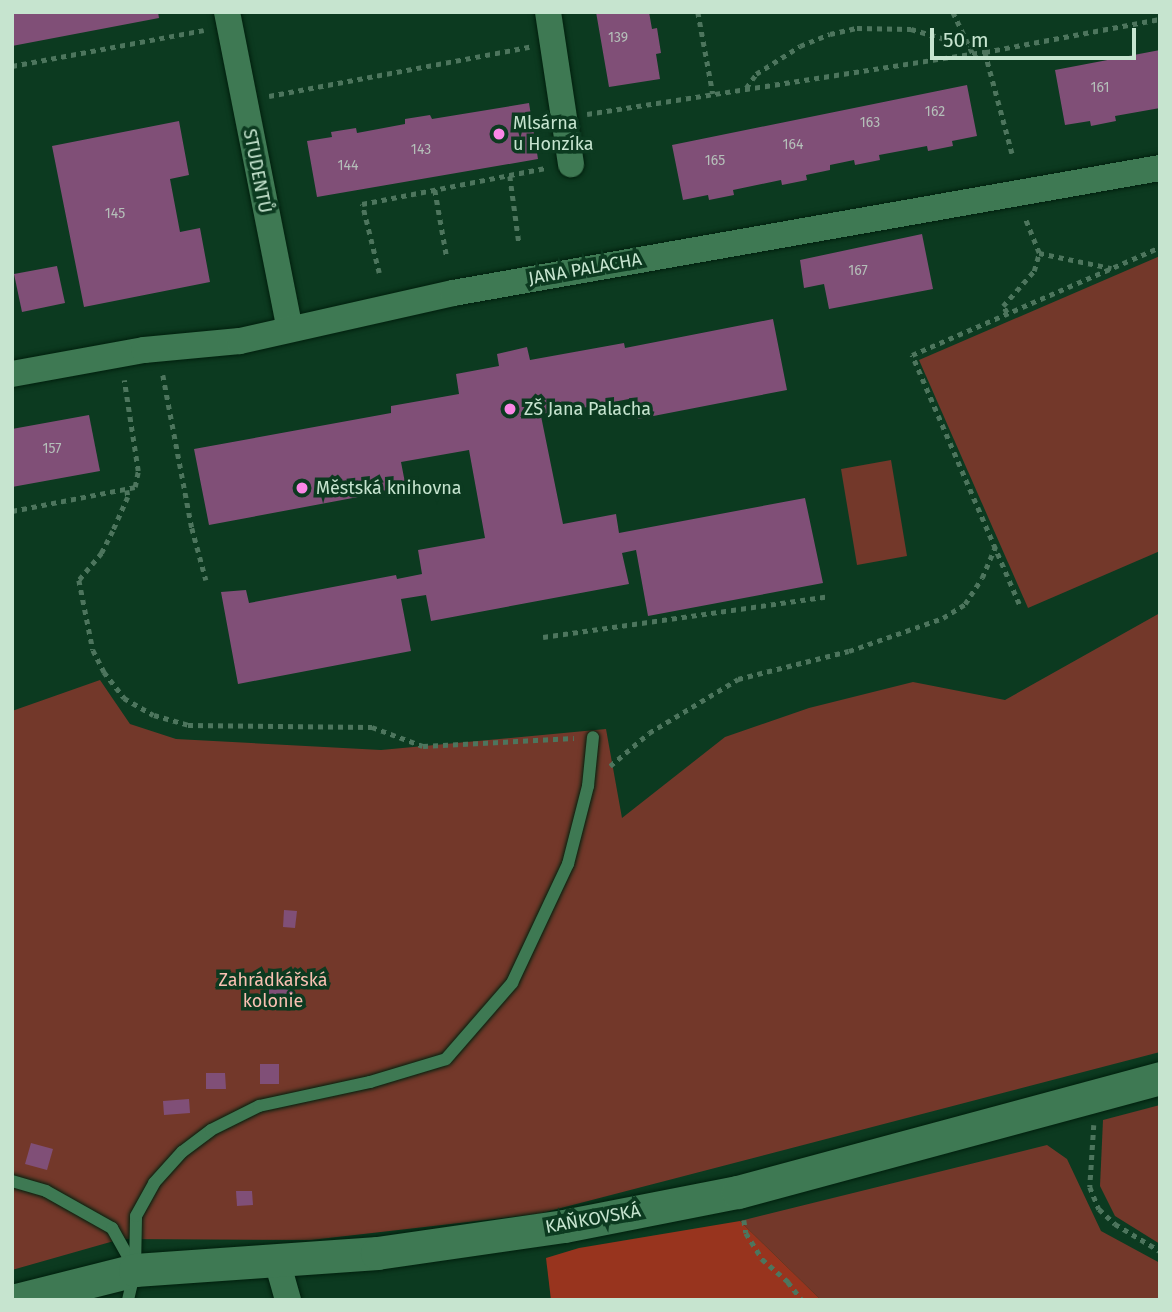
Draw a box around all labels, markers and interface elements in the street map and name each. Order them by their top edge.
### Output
scale bar [934,14,1140,58]
text: 50 m [943,27,989,53]
house number: 139 [608,30,628,46]
house number: 161 [1091,80,1109,96]
house number: 162 [925,104,945,120]
place label: Mlsárna u Honzíka [513,113,593,156]
house number: 163 [860,115,880,131]
marker: Mlsárna u Honzíka [491,126,507,142]
street label: STUDENTŮ [238,127,276,215]
house number: 164 [783,137,803,153]
house number: 143 [411,142,431,158]
house number: 165 [705,153,725,169]
house number: 144 [338,158,358,174]
house number: 145 [105,206,125,222]
street label: JANA PALACHA [527,248,643,290]
house number: 167 [848,263,868,279]
place label: ZŠ Jana Palacha [524,398,651,420]
marker: ZŠ Jana Palacha [502,401,518,417]
house number: 157 [43,441,61,457]
place label: Městská knihovna [316,477,462,499]
marker: Městská knihovna [294,480,310,496]
park label: Zahrádkářská kolonie [219,970,327,1012]
street label: KAŇKOVSKÁ [544,1200,642,1238]

